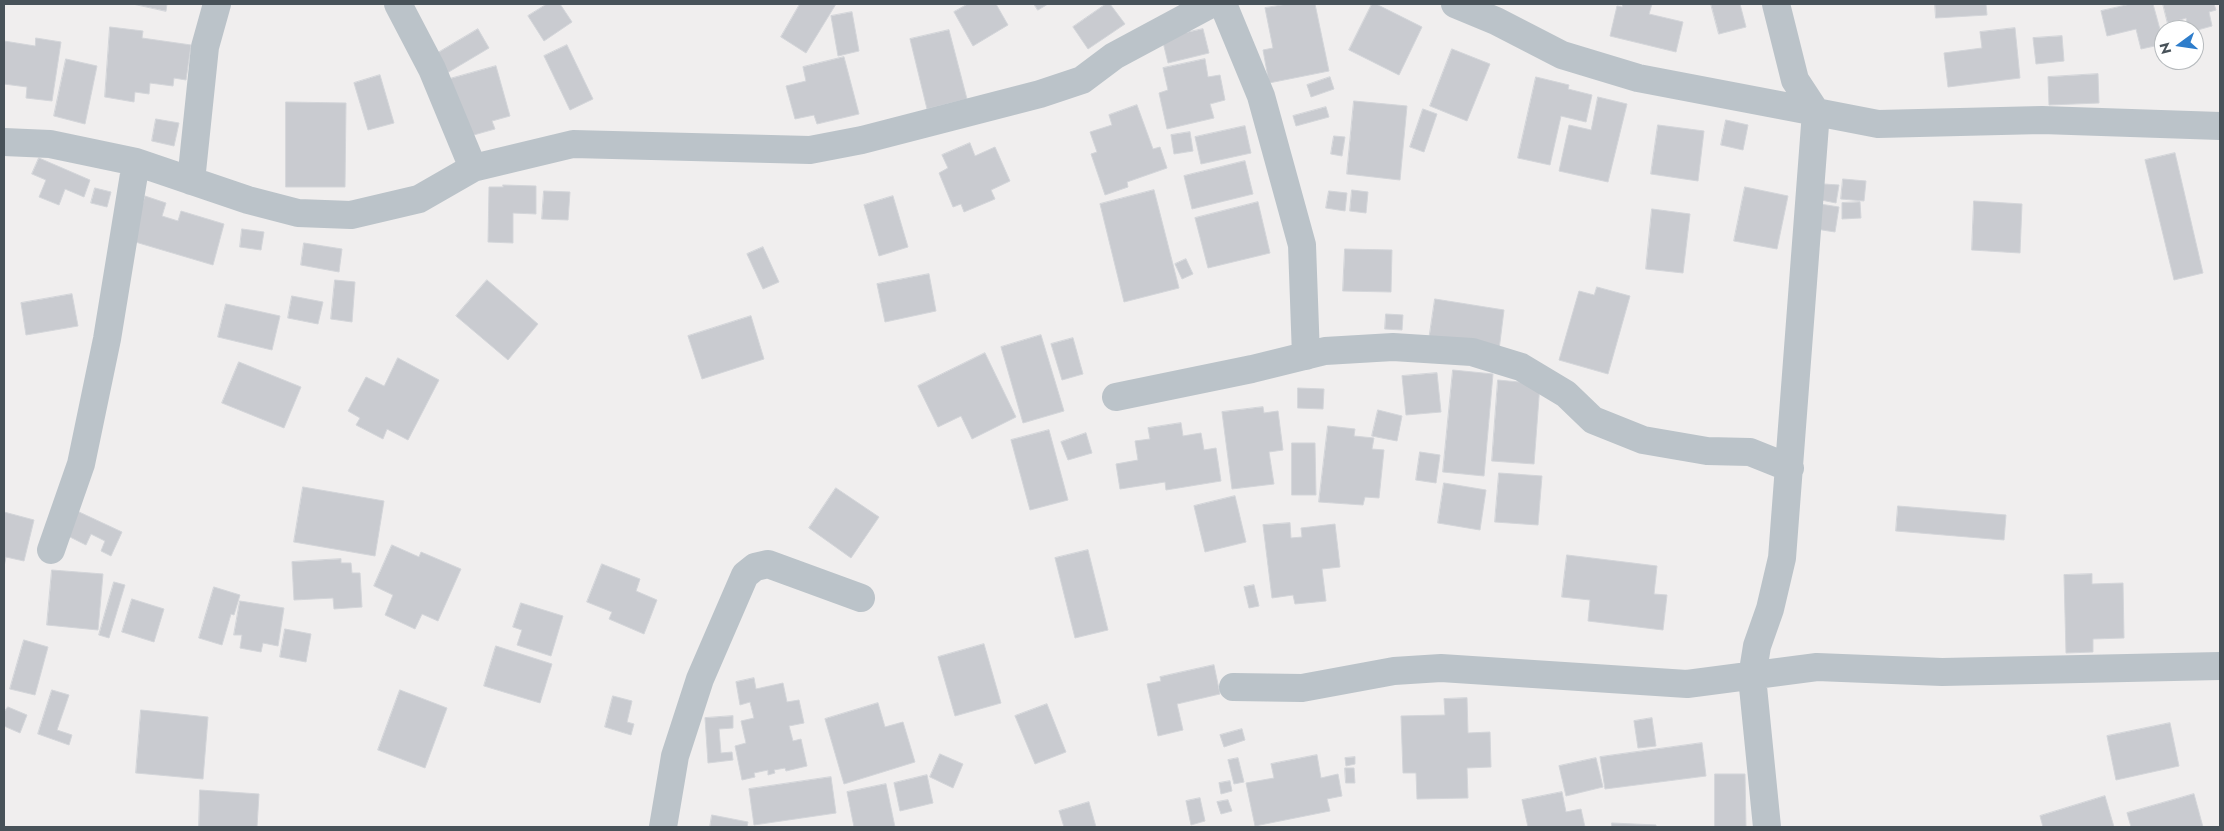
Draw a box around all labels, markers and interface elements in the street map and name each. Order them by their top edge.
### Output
north arrow [2154,20,2204,70]
text: N [2154,41,2176,56]

